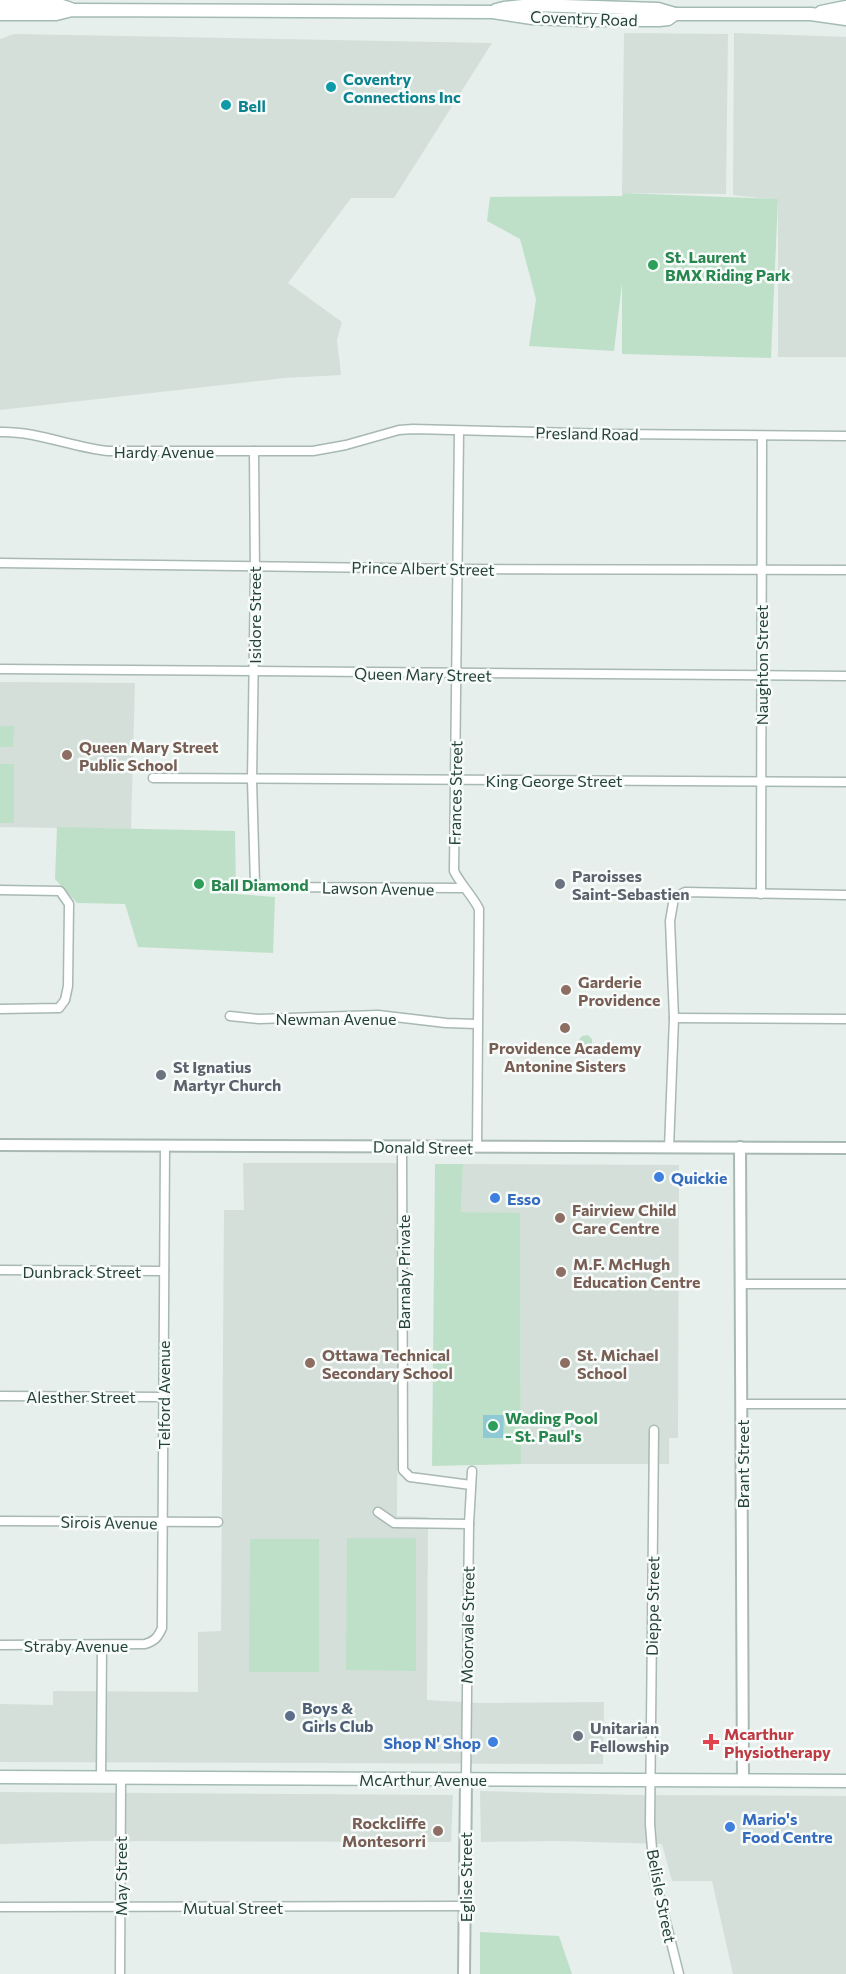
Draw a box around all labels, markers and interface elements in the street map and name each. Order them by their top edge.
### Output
street label: Coventry Road [530,7,638,29]
place label: Coventry Connections Inc [343,69,461,106]
marker: Coventry Connections Inc [324,80,338,94]
place label: Bell [238,96,266,115]
marker: Bell [219,98,233,112]
place label: St. Laurent BMX Riding Park [665,247,791,284]
marker: St. Laurent BMX Riding Park [646,258,660,272]
street label: Presland Road [535,423,639,443]
street label: Hardy Avenue [114,442,214,461]
street label: Prince Albert Street [351,557,495,579]
street label: Isidore Street [245,566,264,664]
street label: Naughton Street [752,604,771,725]
street label: Queen Mary Street [354,663,492,685]
place label: Queen Mary Street Public School [79,737,219,774]
street label: Frances Street [445,740,465,845]
marker: Queen Mary Street Public School [60,748,74,762]
street label: King George Street [485,771,623,790]
place label: Paroisses Saint-Sebastien [572,866,690,903]
place label: Ball Diamond [211,875,309,894]
marker: Ball Diamond [192,877,206,891]
marker: Paroisses Saint-Sebastien [553,877,567,891]
street label: Lawson Avenue [322,878,434,898]
place label: Garderie Providence [578,972,660,1009]
marker: Garderie Providence [559,983,573,997]
street label: Newman Avenue [275,1009,397,1028]
marker: Providence Academy Antonine Sisters [558,1021,572,1035]
place label: Providence Academy Antonine Sisters [489,1038,642,1075]
place label: St Ignatius Martyr Church [173,1057,281,1094]
marker: St Ignatius Martyr Church [154,1068,168,1082]
street label: Donald Street [373,1137,474,1157]
place label: Quickie [671,1168,727,1187]
marker: Quickie [652,1170,666,1184]
place label: Esso [507,1189,541,1208]
marker: Esso [488,1191,502,1205]
place label: Fairview Child Care Centre [572,1200,676,1237]
marker: Fairview Child Care Centre [553,1211,567,1225]
street label: Barnaby Private [394,1214,413,1330]
place label: M.F. McHugh Education Centre [573,1254,700,1291]
street label: Dunbrack Street [23,1262,142,1281]
marker: M.F. McHugh Education Centre [554,1265,568,1279]
street label: Telford Avenue [154,1341,173,1449]
place label: Ottawa Technical Secondary School [322,1345,453,1382]
place label: St. Michael School [577,1345,659,1382]
marker: Ottawa Technical Secondary School [303,1356,317,1370]
marker: St. Michael School [558,1356,572,1370]
street label: Alesther Street [26,1387,136,1406]
place label: Wading Pool - St. Paul's [505,1408,598,1445]
marker: Wading Pool - St. Paul's [486,1419,500,1433]
street label: Brant Street [733,1419,752,1508]
street label: Sirois Avenue [60,1512,158,1532]
street label: Dieppe Street [642,1555,662,1656]
street label: Moorvale Street [456,1565,478,1684]
street label: Straby Avenue [24,1636,128,1655]
place label: Boys & Girls Club [302,1698,374,1735]
marker: Boys & Girls Club [283,1709,297,1723]
place label: Unitarian Fellowship [590,1718,669,1755]
place label: Mcarthur Physiotherapy [724,1724,831,1761]
marker: Unitarian Fellowship [571,1729,585,1743]
place label: Shop N' Shop [383,1733,481,1752]
marker: Mcarthur Physiotherapy [702,1733,720,1751]
marker: Shop N' Shop [486,1735,500,1749]
street label: McArthur Avenue [359,1770,487,1789]
place label: Mario's Food Centre [742,1809,833,1846]
place label: Rockcliffe Montesorri [342,1813,426,1850]
marker: Mario's Food Centre [723,1820,737,1834]
marker: Rockcliffe Montesorri [431,1824,445,1838]
street label: Eglise Street [456,1831,475,1922]
street label: May Street [111,1836,130,1916]
street label: Belisle Street [644,1848,680,1945]
street label: Mutual Street [183,1898,284,1917]

